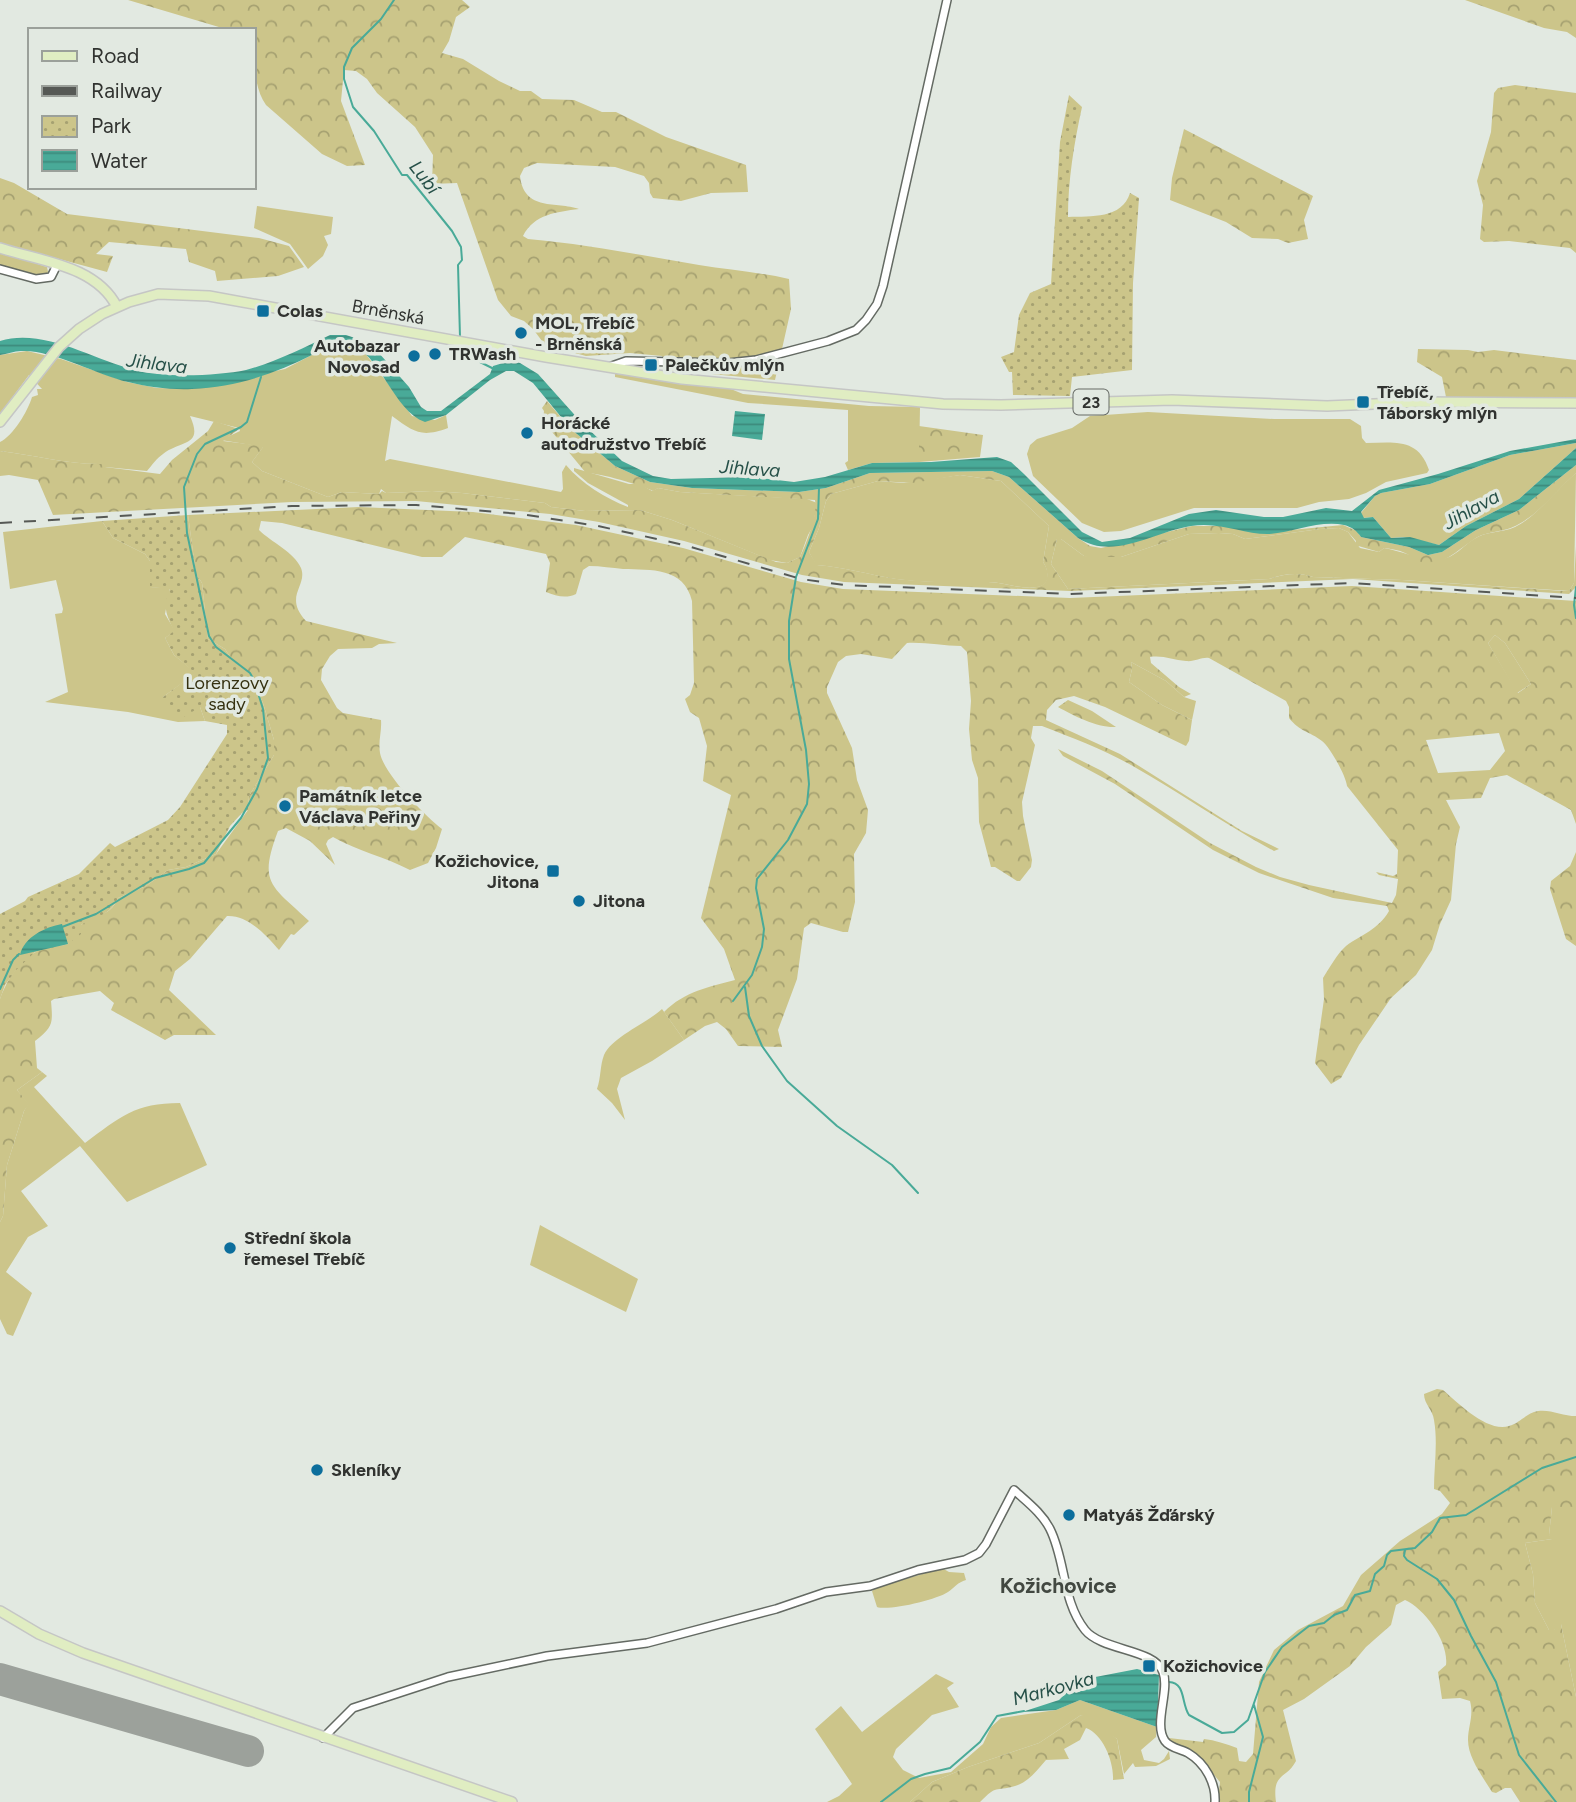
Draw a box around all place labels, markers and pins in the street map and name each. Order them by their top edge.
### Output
place label: Colas [277,300,324,322]
marker: Colas [255,303,271,319]
place label: MOL, Třebíč - Brněnská [535,312,635,355]
marker: MOL, Třebíč - Brněnská [513,325,529,341]
place label: Autobazar Novosad [314,335,400,378]
place label: TRWash [449,343,516,365]
marker: TRWash [427,346,443,362]
marker: Autobazar Novosad [406,348,422,364]
place label: Palečkův mlýn [665,354,784,376]
marker: Palečkův mlýn [643,357,659,373]
place label: Třebíč, Táborský mlýn [1377,381,1497,424]
marker: Třebíč, Táborský mlýn [1355,394,1371,410]
place label: Horácké autodružstvo Třebíč [541,412,707,455]
marker: Horácké autodružstvo Třebíč [519,425,535,441]
place label: Památník letce Václava Peřiny [299,785,422,828]
marker: Památník letce Václava Peřiny [277,798,293,814]
place label: Kožichovice, Jitona [434,850,539,893]
marker: Kožichovice, Jitona [545,863,561,879]
place label: Jitona [593,890,645,912]
marker: Jitona [571,893,587,909]
place label: Střední škola řemesel Třebíč [243,1227,366,1270]
marker: Střední škola řemesel Třebíč [222,1240,238,1256]
place label: Skleníky [331,1459,402,1481]
marker: Skleníky [309,1462,325,1478]
place label: Matyáš Žďárský [1083,1504,1215,1526]
marker: Matyáš Žďárský [1061,1507,1077,1523]
place label: Kožichovice [1163,1655,1263,1677]
marker: Kožichovice [1141,1658,1157,1674]

